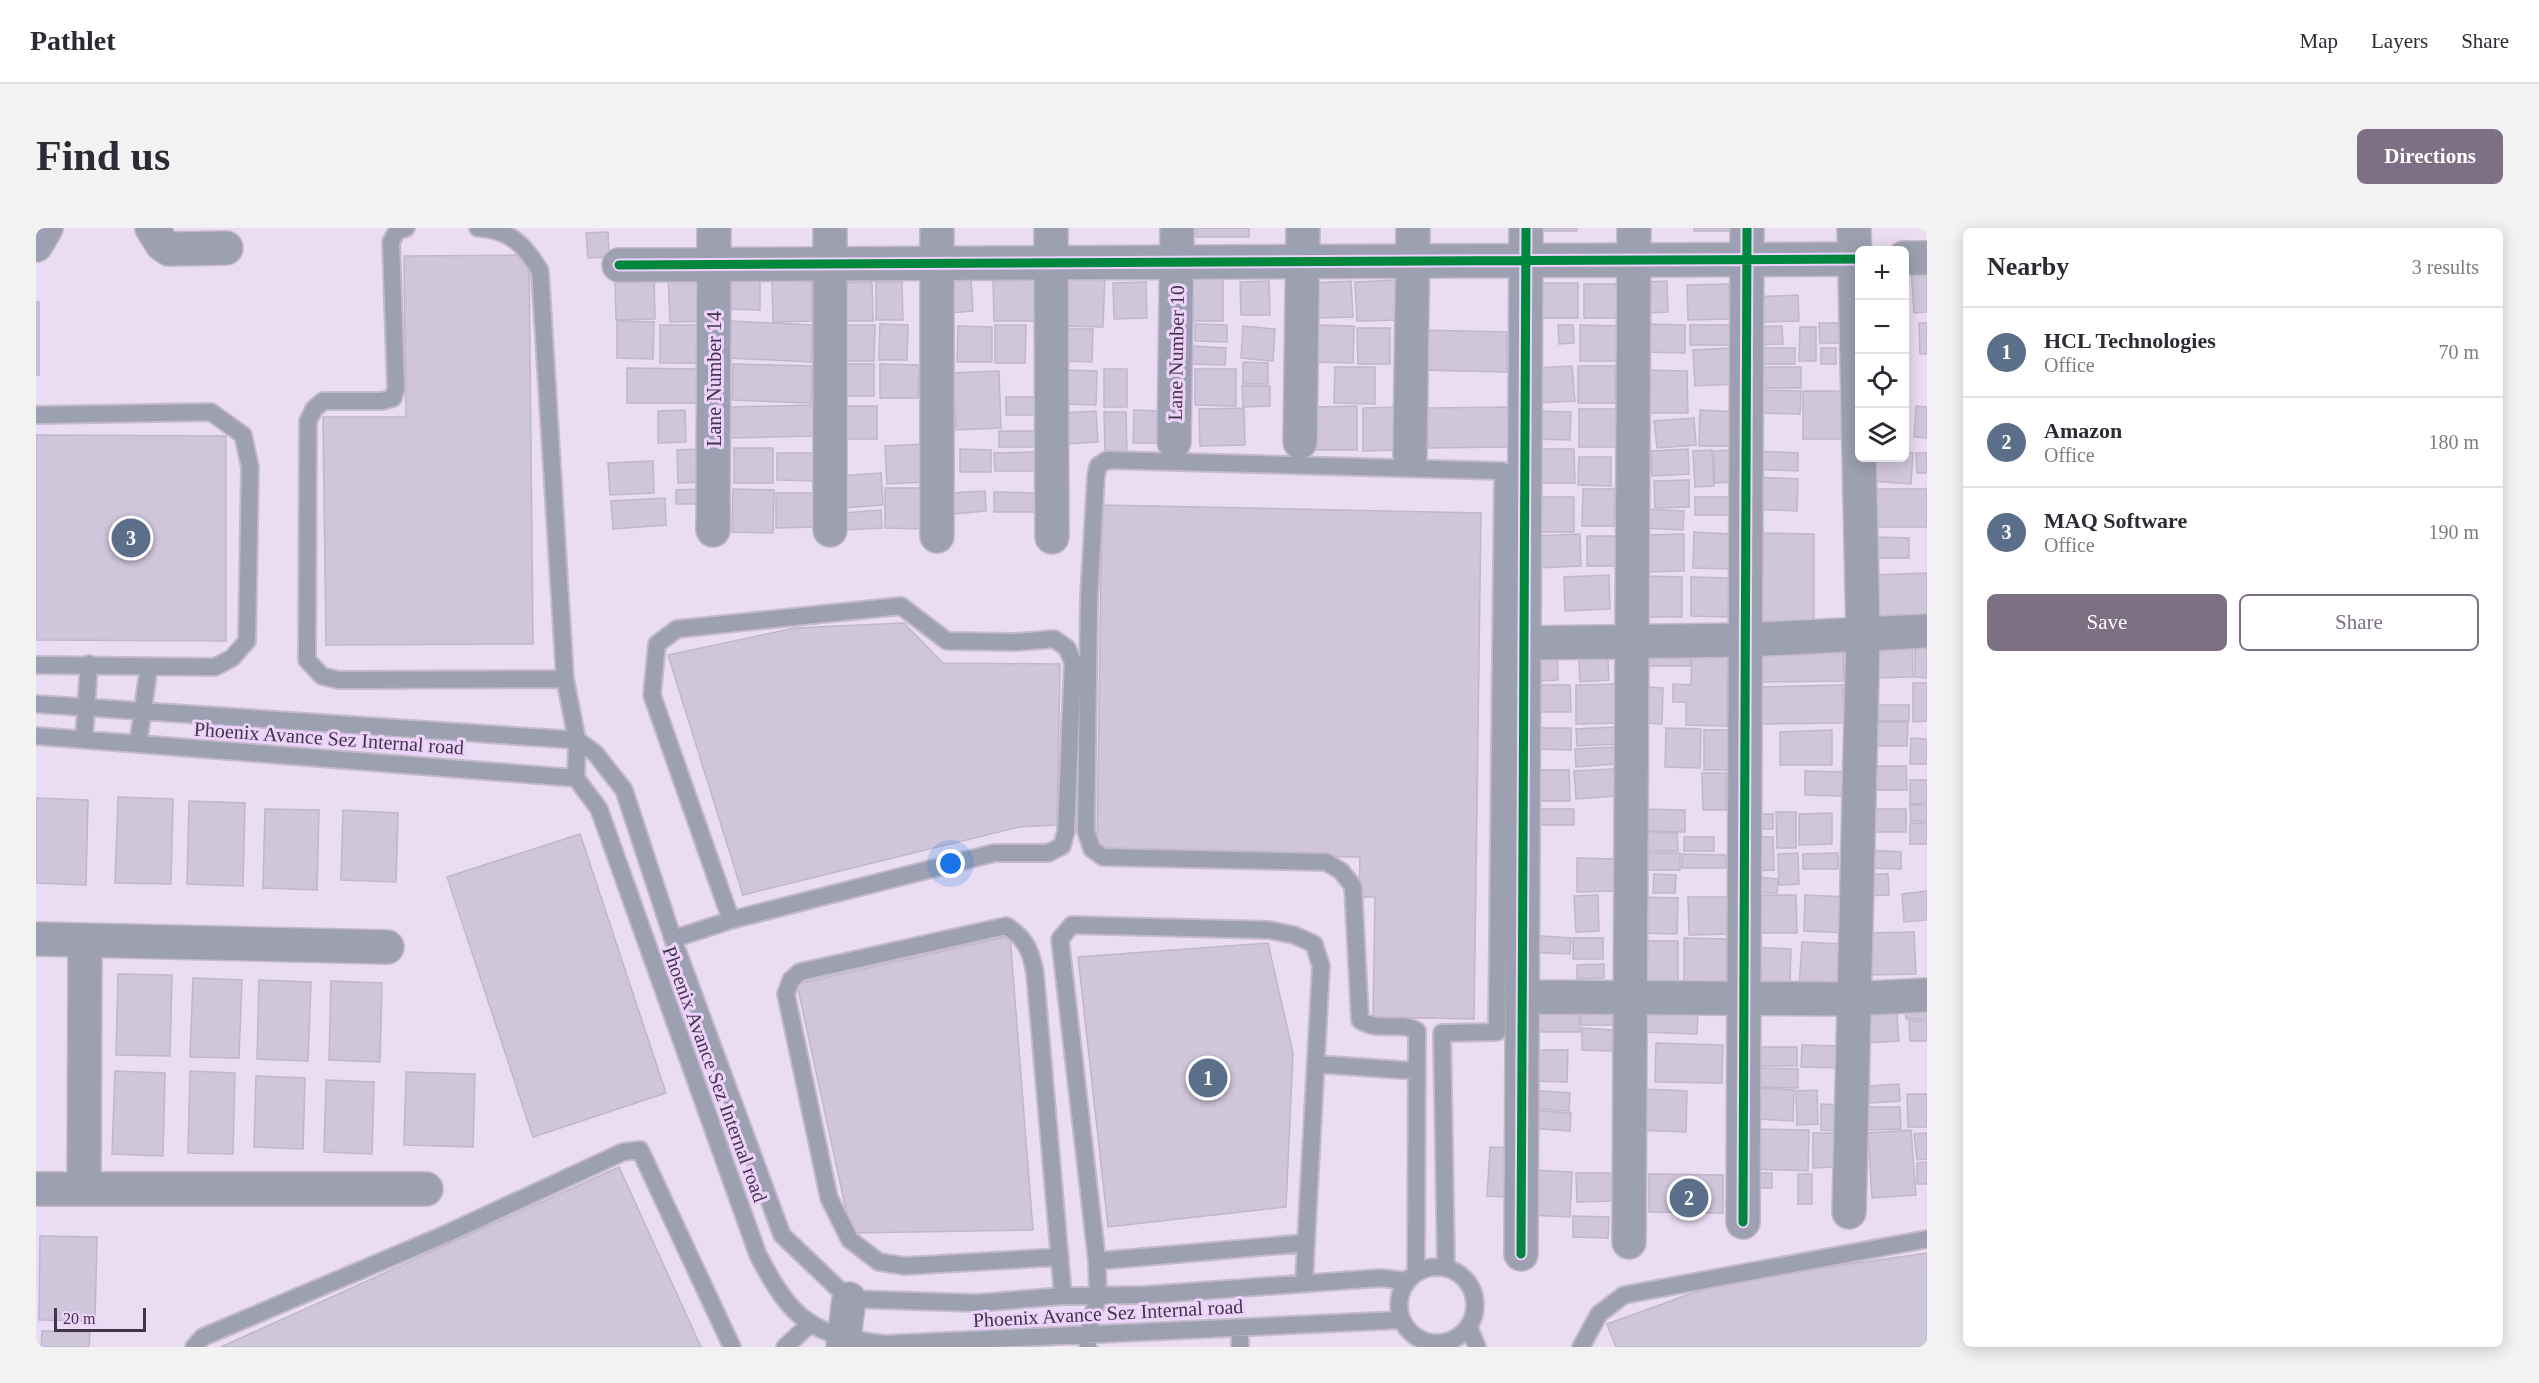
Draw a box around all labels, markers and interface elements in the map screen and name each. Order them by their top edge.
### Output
text: Pathlet [30,25,116,56]
text: Map [2300,29,2338,53]
text: Layers [2371,29,2428,53]
text: Share [2461,29,2509,53]
button: Directions [2357,129,2503,184]
text: Find us [36,133,170,179]
map controls [1855,246,1909,462]
button: + [1855,246,1909,300]
text: Nearby [1987,252,2069,281]
text: 3 results [2412,256,2479,278]
street label: Lane Number 10 [1164,285,1188,421]
button: − [1855,300,1909,354]
street label: Lane Number 14 [703,311,725,447]
text: HCL Technologies [2044,328,2216,353]
text: 1 [2002,341,2012,363]
text: 70 m [2438,341,2479,363]
button: locate [1855,354,1909,408]
text: Office [2044,354,2095,376]
button: layers [1855,408,1909,462]
text: Amazon [2044,418,2122,443]
text: 2 [2002,431,2012,453]
text: 180 m [2428,431,2479,453]
text: Office [2044,444,2095,466]
text: MAQ Software [2044,508,2187,533]
pin: 3 [112,516,151,560]
text: 3 [2002,521,2012,543]
text: 190 m [2428,521,2479,543]
text: Office [2044,534,2095,556]
button: Save [1987,594,2227,651]
button: Share [2239,594,2479,651]
street label: Phoenix Avance Sez Internal road [193,718,465,758]
your location [936,849,965,878]
street label: Phoenix Avance Sez Internal road [658,943,772,1205]
pin: 1 [1188,1056,1228,1100]
pin: 2 [1670,1176,1708,1220]
street label: Phoenix Avance Sez Internal road [972,1295,1244,1331]
scale bar [54,1305,146,1332]
text: 20 m [63,1310,95,1327]

